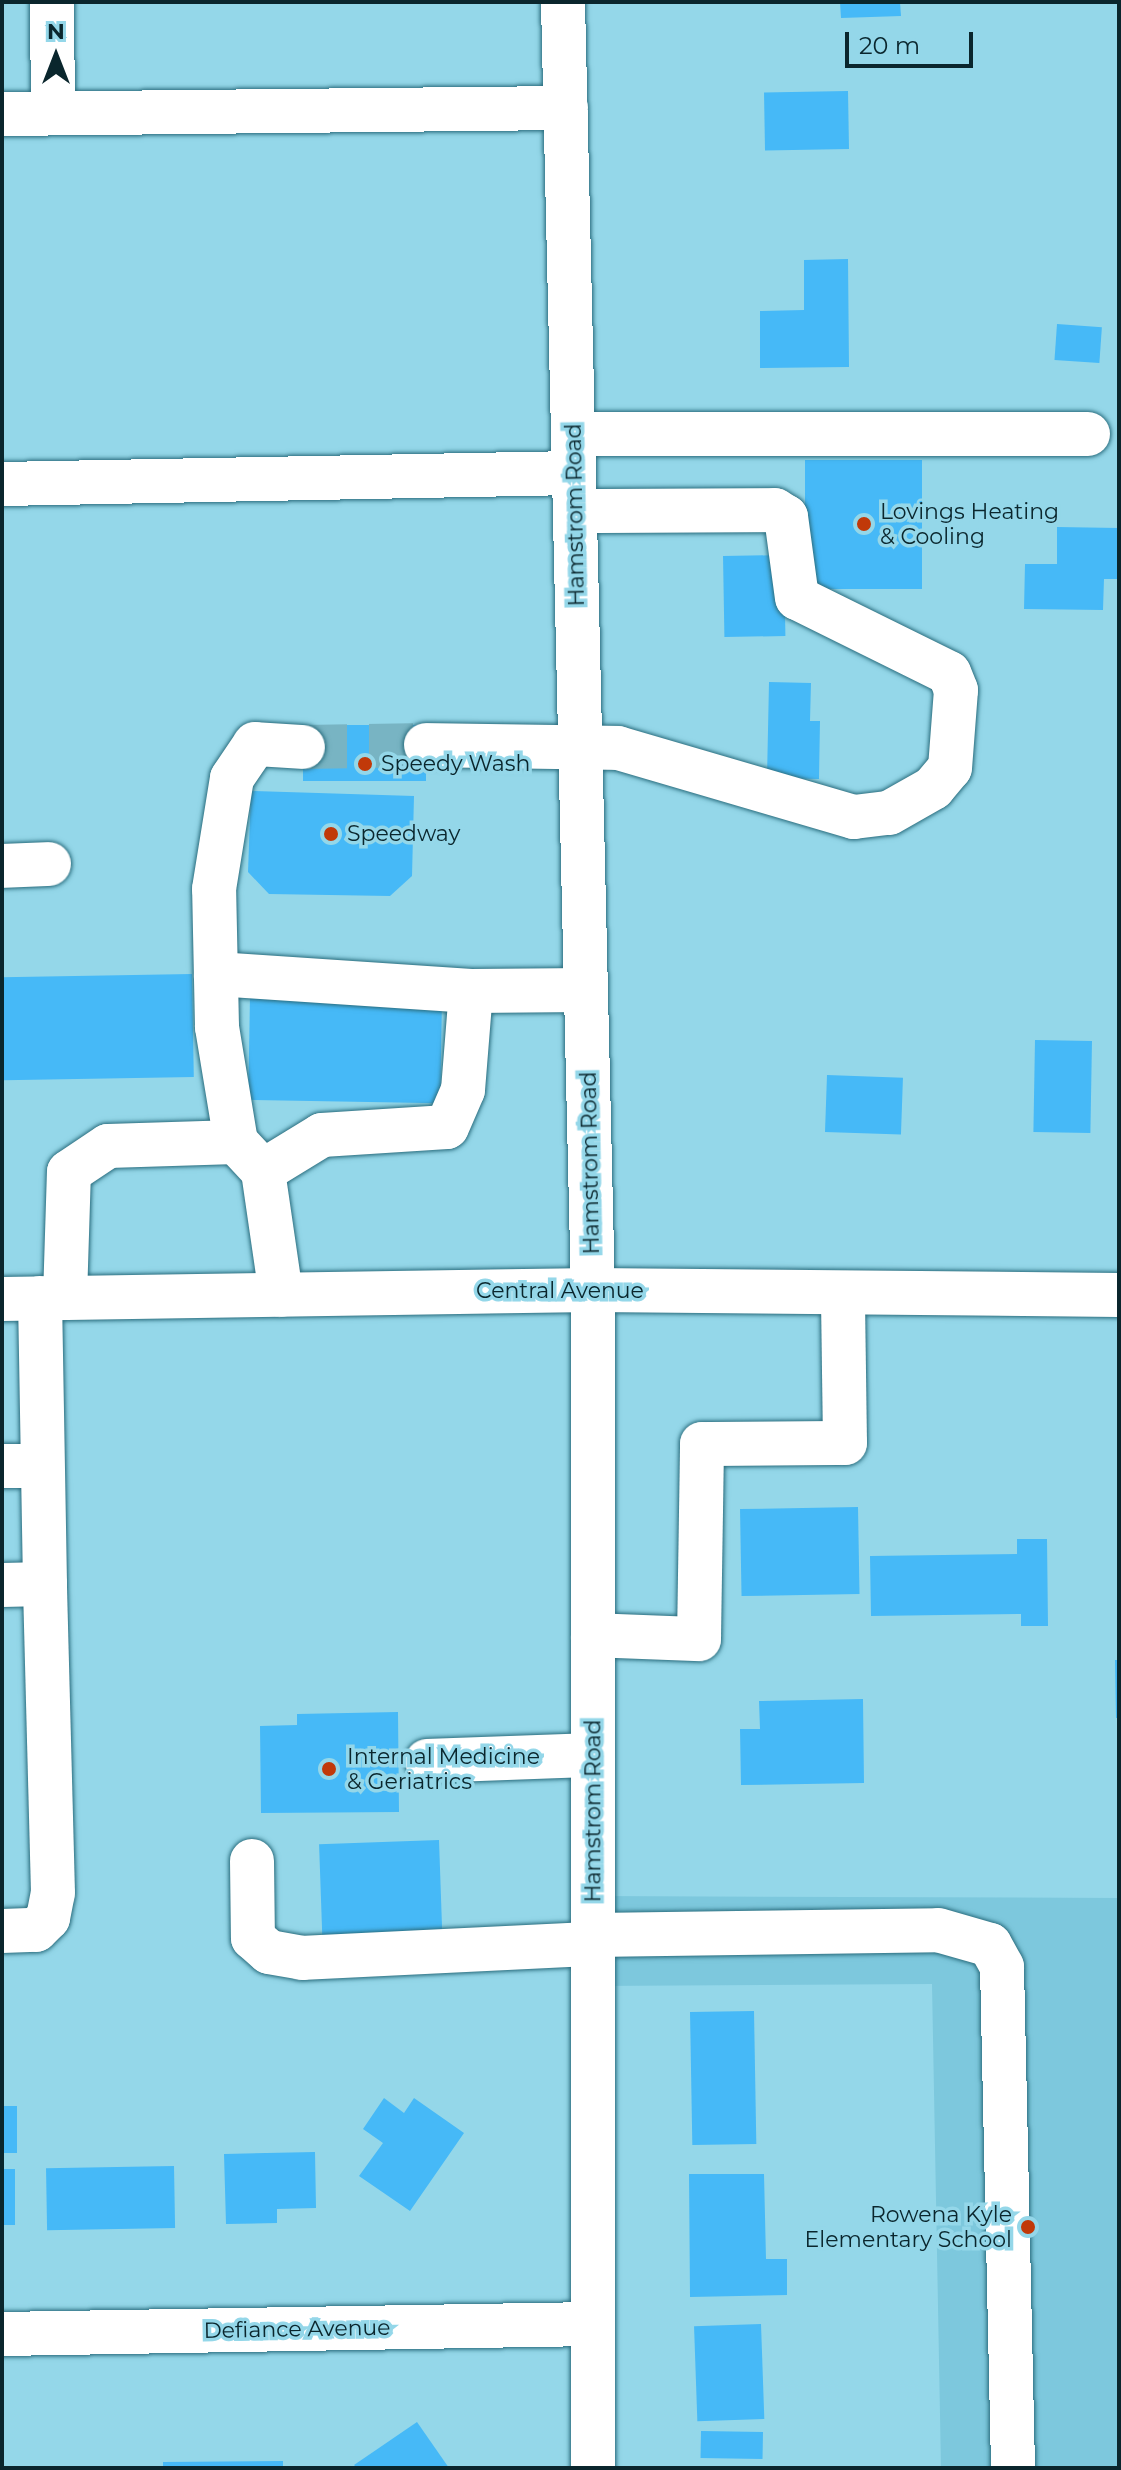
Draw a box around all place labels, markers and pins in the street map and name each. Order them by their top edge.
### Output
place label: Lovings Heating & Cooling [880,498,1059,550]
marker: Lovings Heating & Cooling [855,515,873,533]
place label: Speedy Wash [381,751,530,777]
marker: Speedy Wash [356,755,374,773]
place label: Speedway [347,821,460,847]
marker: Speedway [322,825,340,843]
place label: Internal Medicine & Geriatrics [347,1743,540,1794]
marker: Internal Medicine & Geriatrics [318,1758,340,1780]
place label: Rowena Kyle Elementary School [805,2201,1012,2252]
marker: Rowena Kyle Elementary School [1019,2218,1037,2236]

